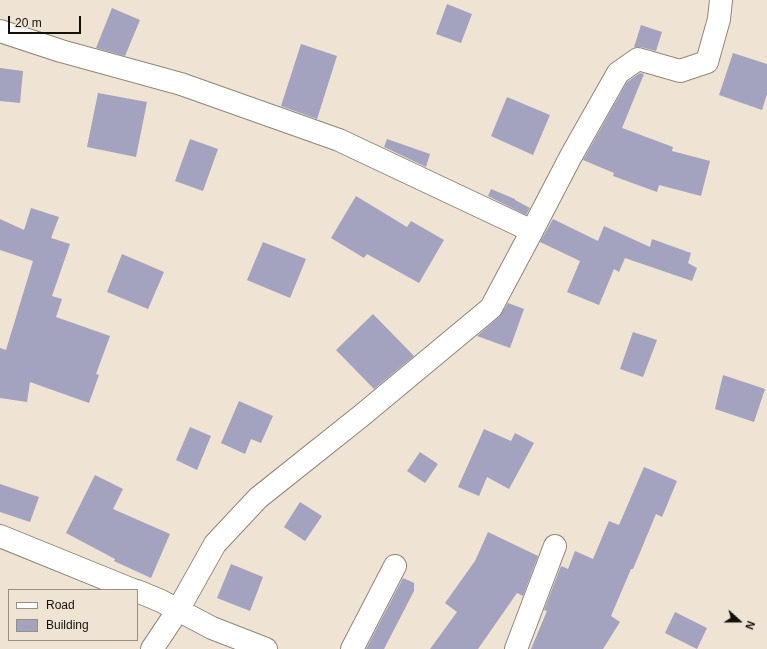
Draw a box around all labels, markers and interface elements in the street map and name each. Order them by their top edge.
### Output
scale bar [10,8,83,34]
text: 20 m [15,16,42,30]
legend [8,589,138,641]
text: Road [46,598,75,612]
north arrow [719,601,759,641]
text: Building [46,618,89,632]
text: N [743,619,757,631]

